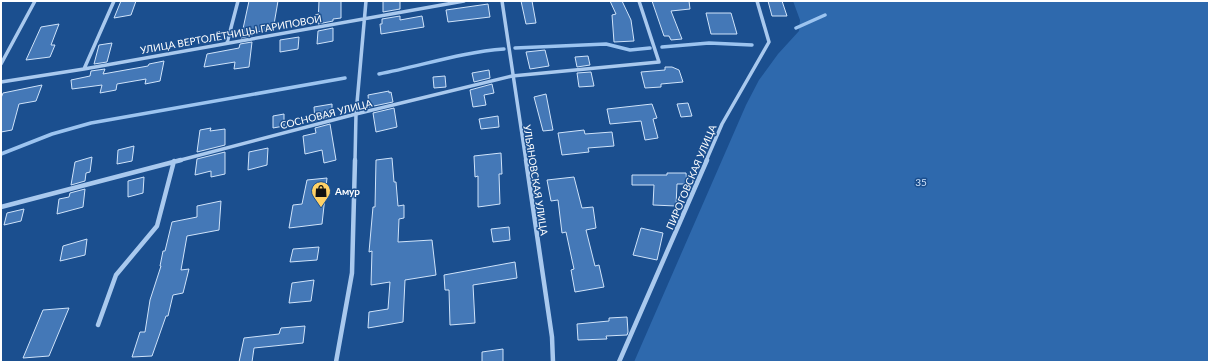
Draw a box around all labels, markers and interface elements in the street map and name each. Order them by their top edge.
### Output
street label: УЛИЦА ВЕРТОЛЁТЧИЦЫ ГАРИПОВОЙ [139,12,323,56]
street label: СОСНОВАЯ УЛИЦА [279,97,373,131]
street label: ПИРОГОВСКАЯ УЛИЦА [663,122,719,231]
street label: УЛЬЯНОВСКАЯ УЛИЦА [521,124,551,237]
park label: 35 [915,176,927,188]
shop icon: Амур [310,180,332,208]
place label: Амур [334,185,360,197]

